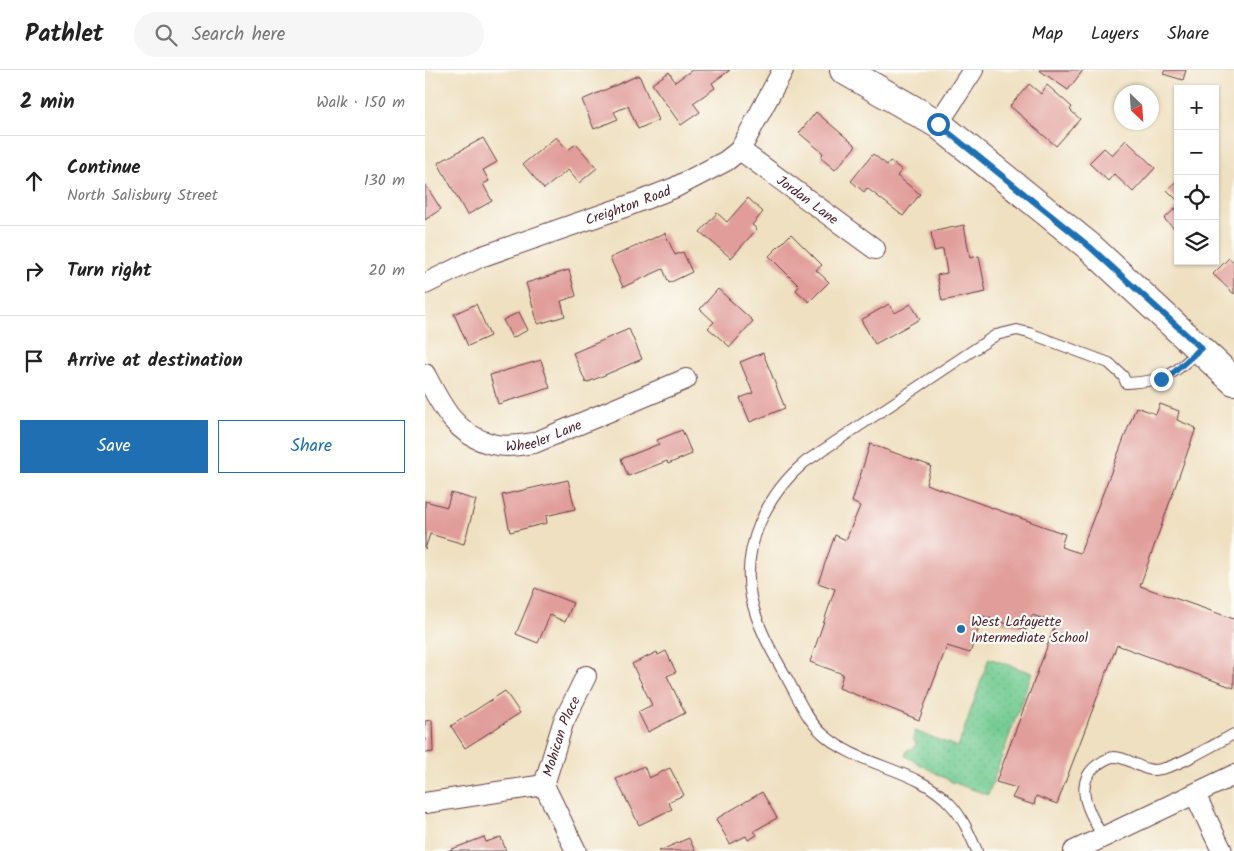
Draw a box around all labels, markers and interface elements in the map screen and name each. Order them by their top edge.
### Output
search box [134,12,484,57]
text: Pathlet [25,15,104,54]
text: Search here [192,20,285,50]
text: Map [1032,20,1063,49]
text: Layers [1091,20,1139,49]
text: Share [1167,20,1209,49]
icon: search [152,21,180,49]
north arrow [1114,85,1159,130]
map controls [1174,85,1219,265]
button: + [1174,85,1219,130]
text: 2 min [20,86,75,119]
text: Walk · 150 m [316,90,405,115]
route start [927,113,950,136]
button: − [1174,130,1219,175]
text: Continue [67,153,140,183]
icon: ahead [20,167,48,195]
text: 130 m [364,168,405,193]
street label: Jordan Lane [772,170,843,231]
button: locate [1174,175,1219,220]
street label: Creighton Road [582,180,675,232]
text: North Salisbury Street [67,183,218,208]
button: layers [1174,220,1219,265]
text: Turn right [67,256,152,286]
icon: right [20,257,48,285]
text: 20 m [369,258,405,283]
text: Arrive at destination [67,346,243,376]
icon: arrive [20,347,48,375]
route end [1150,368,1173,391]
street label: Wheeler Lane [505,414,586,458]
button: Save [20,420,208,473]
button: Share [218,420,405,473]
place label: West Lafayette Intermediate School [971,611,1089,649]
marker: West Lafayette Intermediate School [955,623,967,635]
street label: Mohican Place [537,692,587,779]

